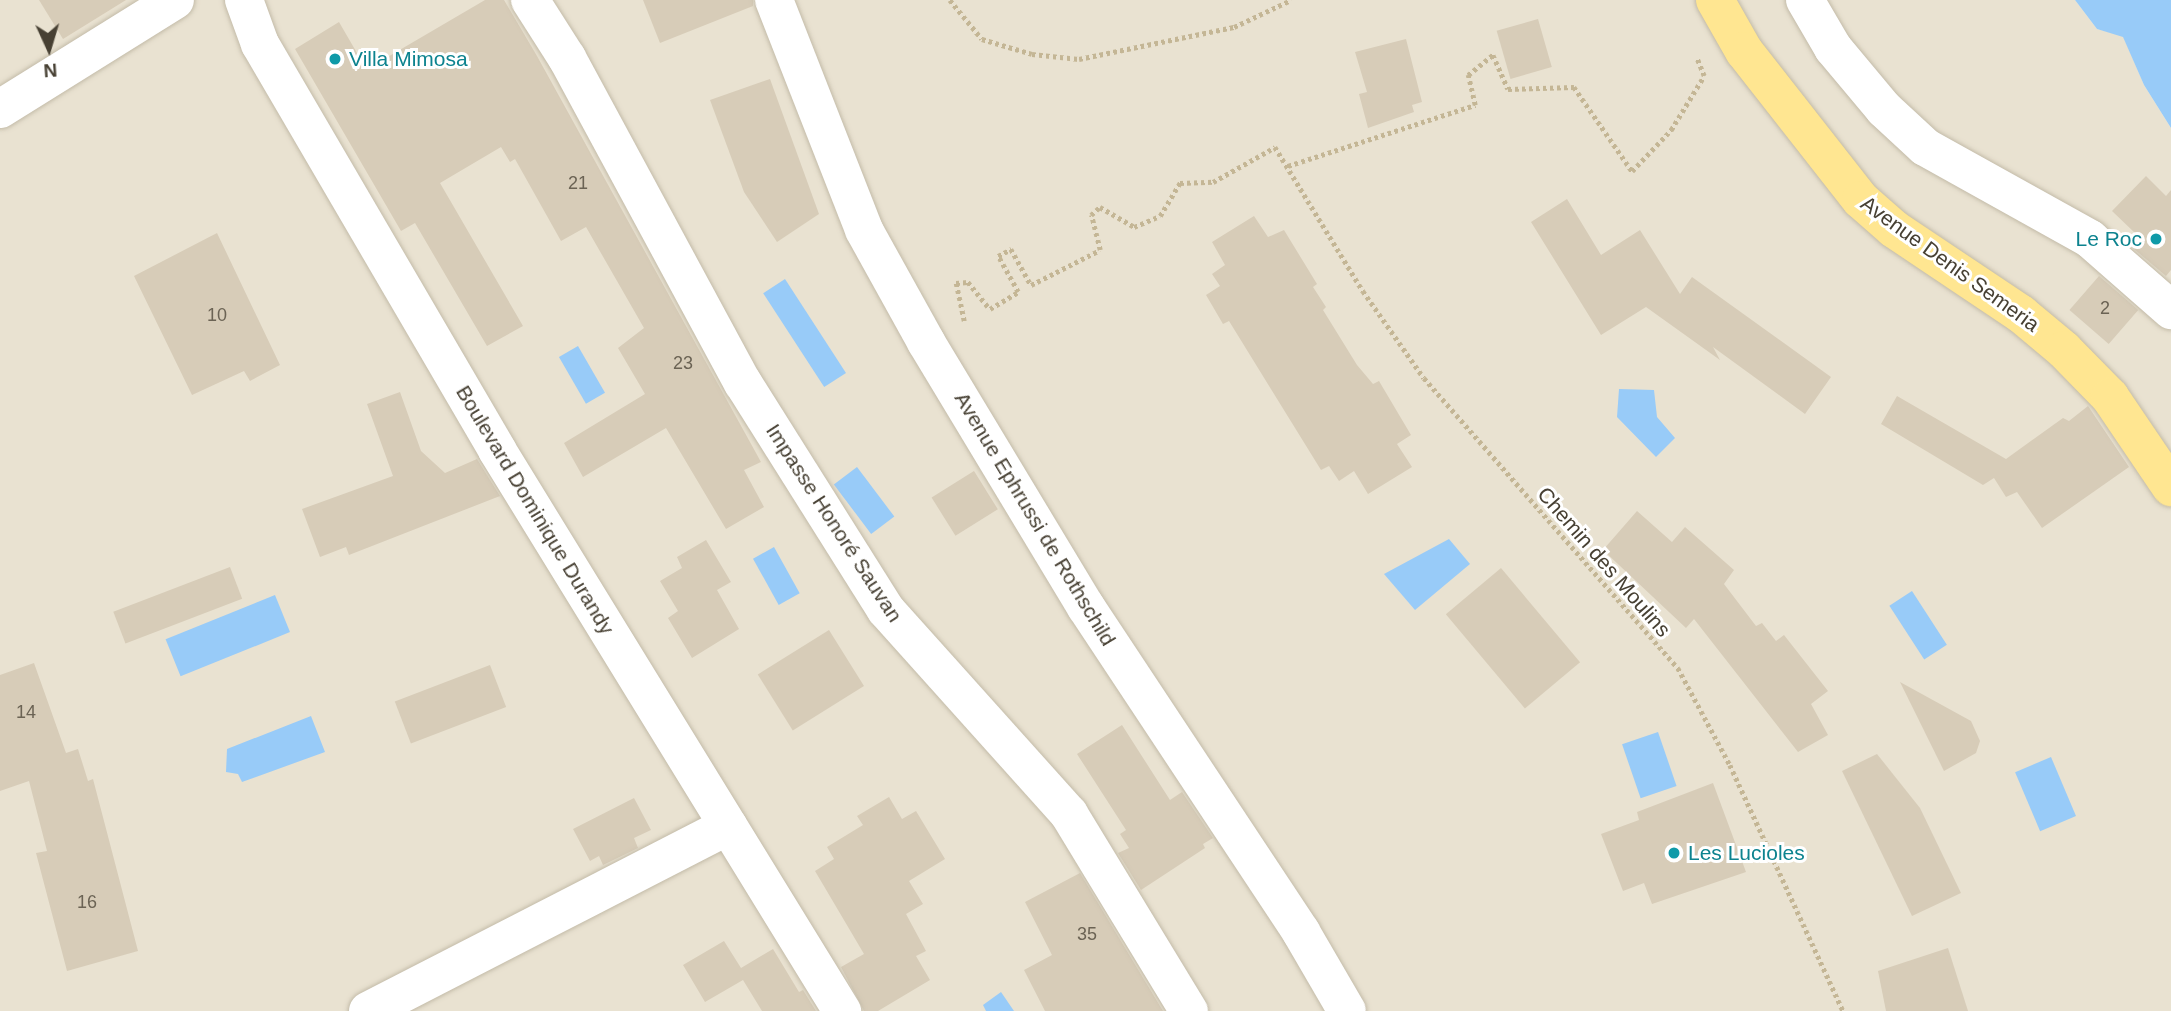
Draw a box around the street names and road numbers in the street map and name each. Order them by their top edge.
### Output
street label: Avenue Denis Semeria [1856,191,2044,337]
street label: Boulevard Dominique Durandy [451,381,619,639]
street label: Avenue Ephrussi de Rothschild [949,388,1121,650]
street label: Impasse Honoré Sauvan [760,419,908,627]
street label: Chemin des Moulins [1532,482,1676,642]

